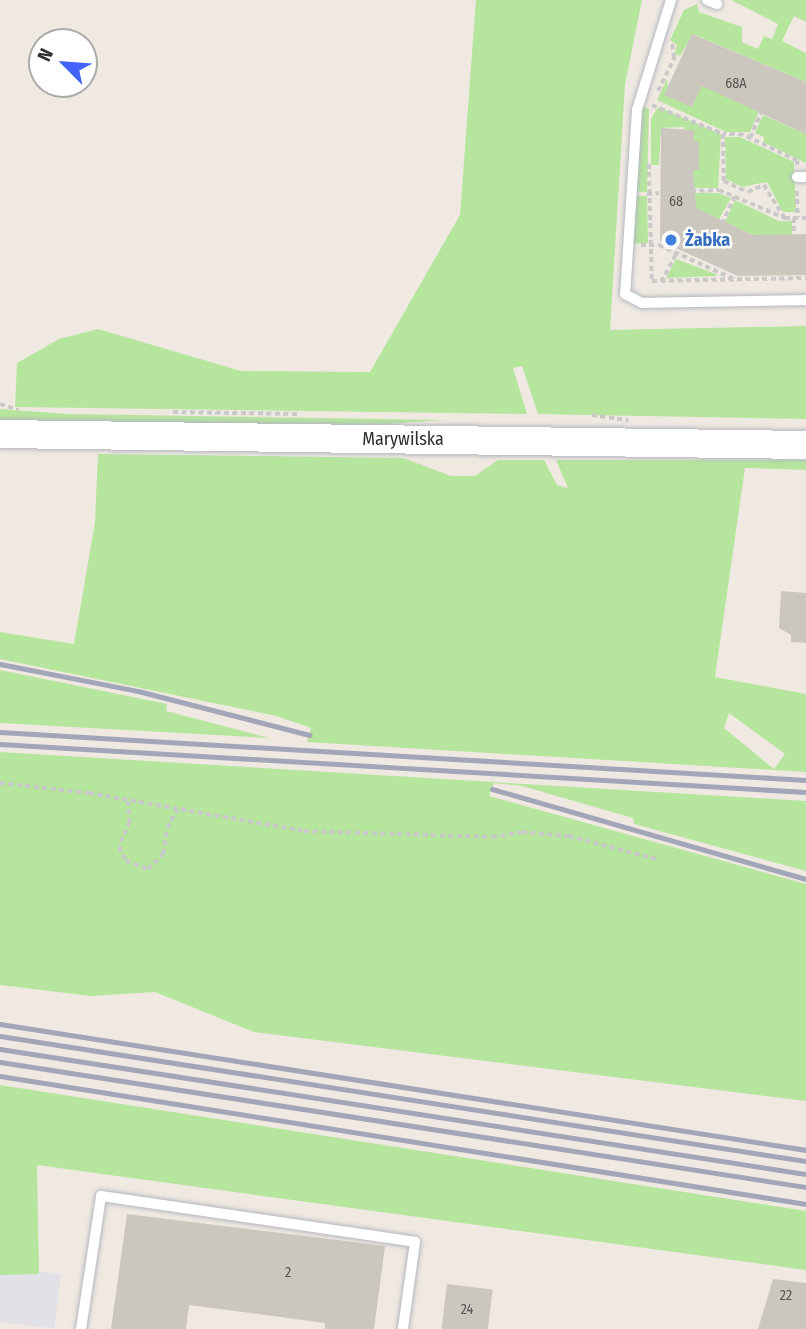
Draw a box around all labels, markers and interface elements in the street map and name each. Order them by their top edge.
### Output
north arrow [28,28,98,98]
text: N [32,45,58,65]
house number: 68A [725,76,747,92]
house number: 68 [669,194,683,210]
place label: Żabka [685,229,730,251]
marker: Żabka [663,232,679,248]
street label: Marywilska [362,428,444,450]
house number: 2 [285,1265,291,1281]
house number: 22 [780,1288,792,1304]
house number: 24 [461,1302,473,1318]

